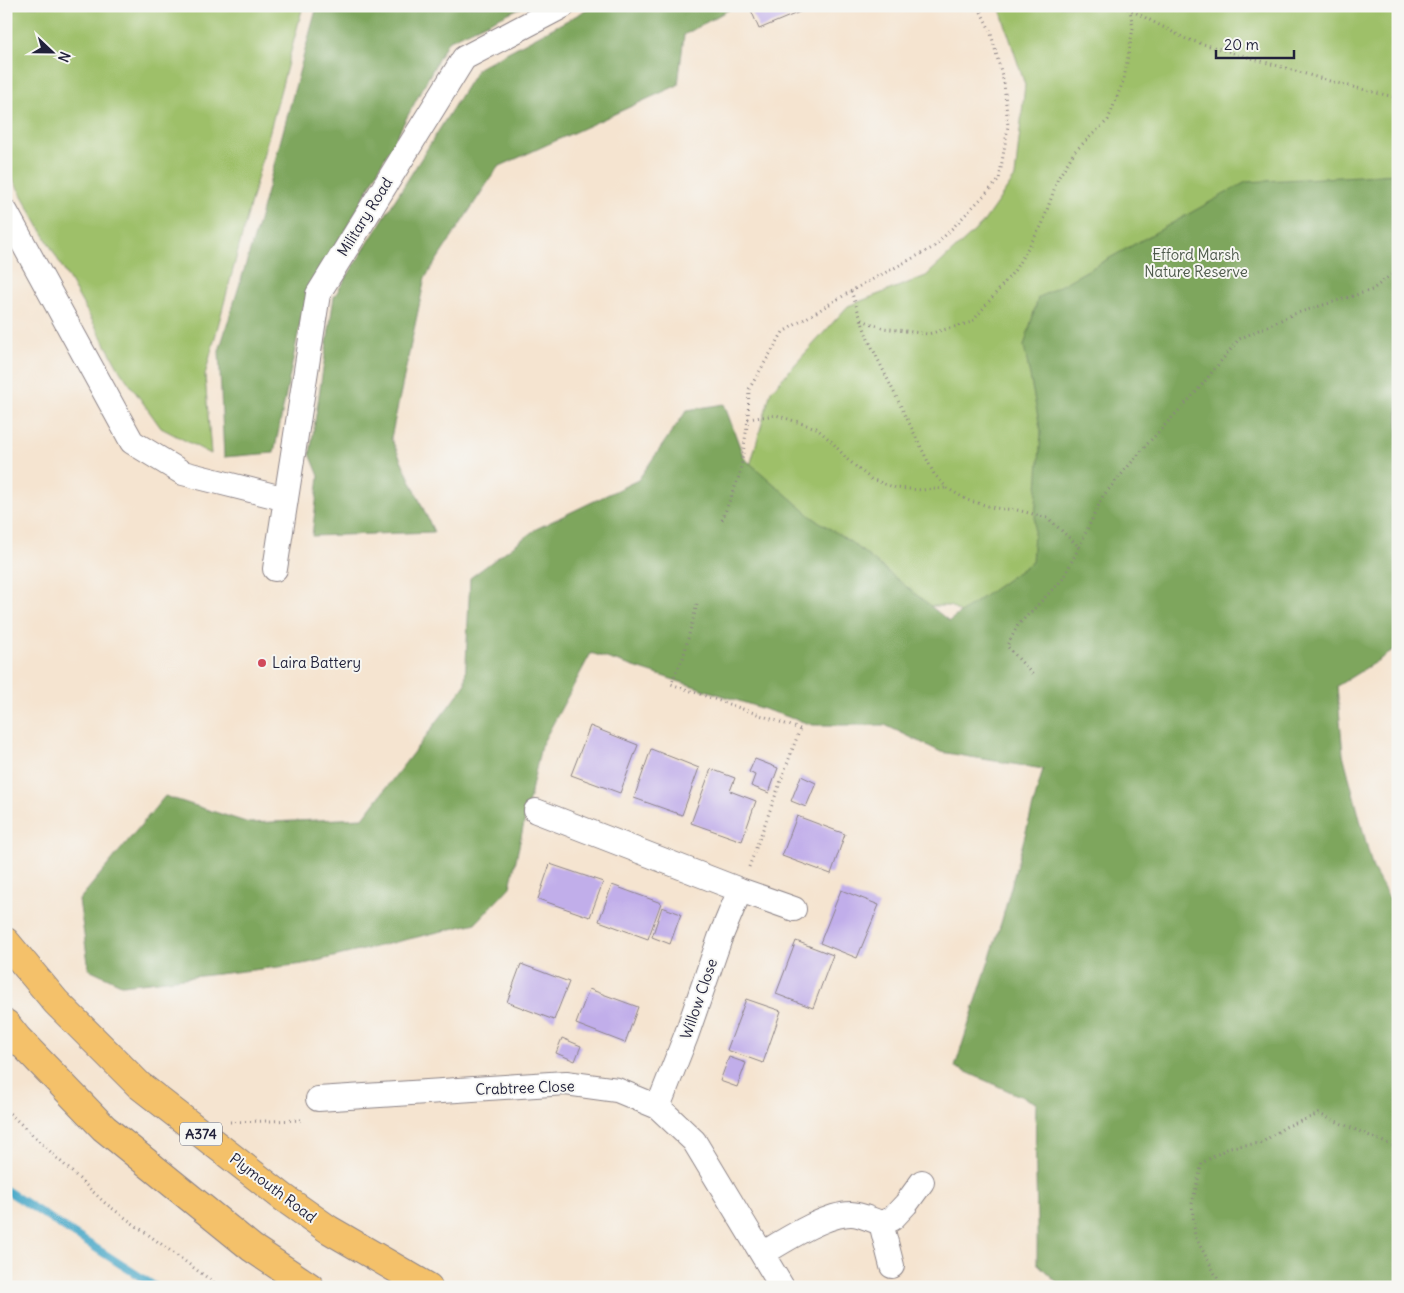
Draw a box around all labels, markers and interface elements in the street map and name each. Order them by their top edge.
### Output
north arrow [28,28,78,78]
scale bar [1216,28,1294,60]
text: 20 m [1224,35,1259,54]
text: N [54,49,74,65]
street label: Military Road [333,174,396,260]
park label: Efford Marsh Nature Reserve [1144,245,1248,281]
place label: Laira Battery [272,653,361,672]
marker: Laira Battery [256,657,268,669]
street label: Willow Close [676,956,721,1042]
street label: Crabtree Close [475,1076,575,1099]
road number: A374 [180,1122,222,1146]
street label: Plymouth Road [226,1149,321,1226]

